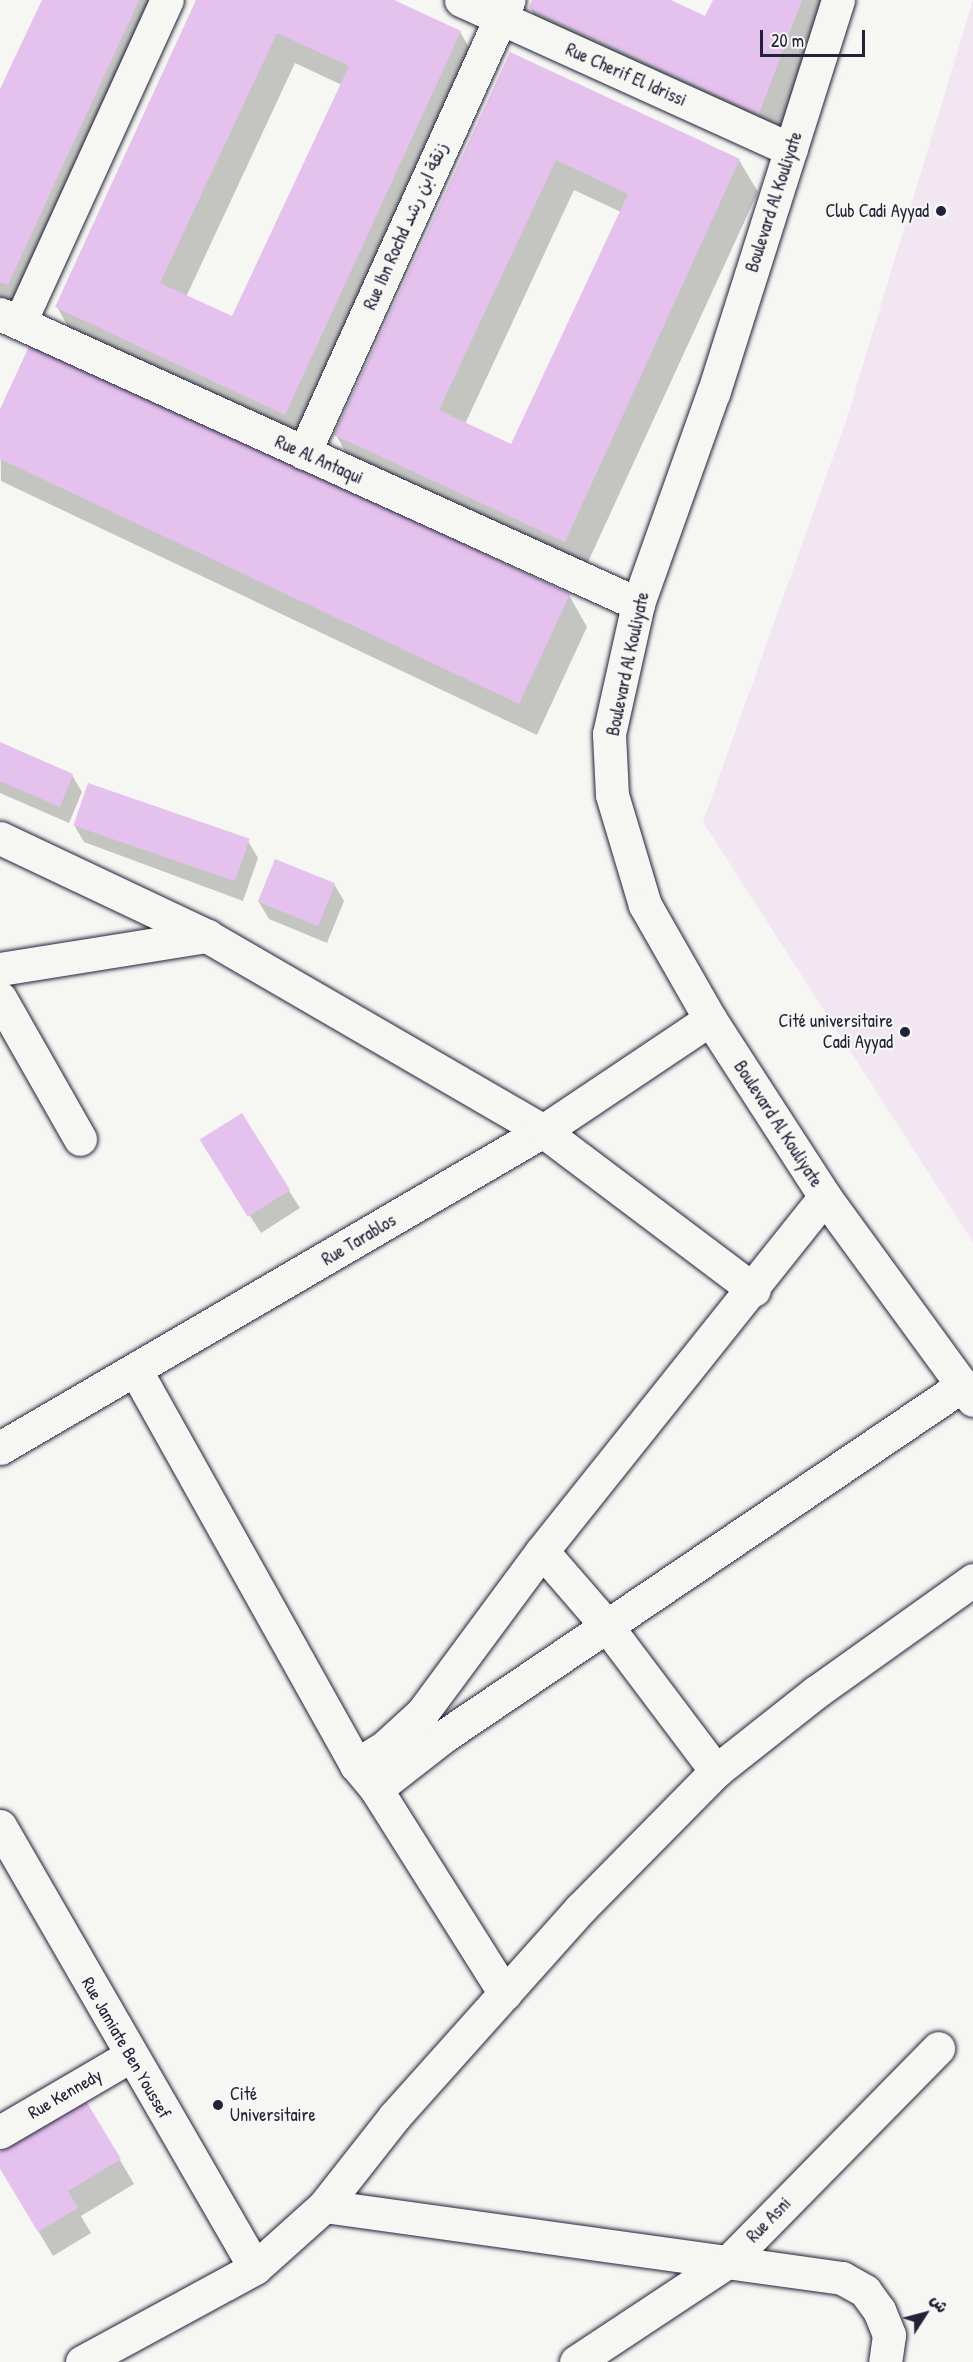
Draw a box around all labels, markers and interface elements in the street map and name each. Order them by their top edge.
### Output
scale bar [763,18,868,56]
text: 20 m [771,28,804,53]
street label: Rue Cherif El Idrissi [562,39,690,111]
street label: Boulevard Al Kouliyate [741,129,807,275]
street label: Rue Ibn Rochd زنقة ابن رشد [359,139,453,313]
place label: Club Cadi Ayyad [825,200,929,222]
marker: Club Cadi Ayyad [934,204,948,218]
street label: Rue Al Antaqui [272,431,366,489]
street label: Boulevard Al Kouliyate [602,590,654,738]
place label: Cité universitaire Cadi Ayyad [779,1011,893,1054]
marker: Cité universitaire Cadi Ayyad [898,1025,912,1039]
street label: Boulevard Al Kouliyate [729,1057,827,1191]
street label: Rue Tarablos [318,1209,400,1271]
street label: Rue Jamiate Ben Youssef [77,1973,175,2123]
street label: Rue Kennedy [24,2064,106,2124]
place label: Cité Universitaire [230,2084,316,2126]
marker: Cité Universitaire [211,2098,225,2112]
street label: Rue Asni [742,2193,796,2247]
north arrow [895,2284,955,2344]
text: ش [925,2290,954,2317]

